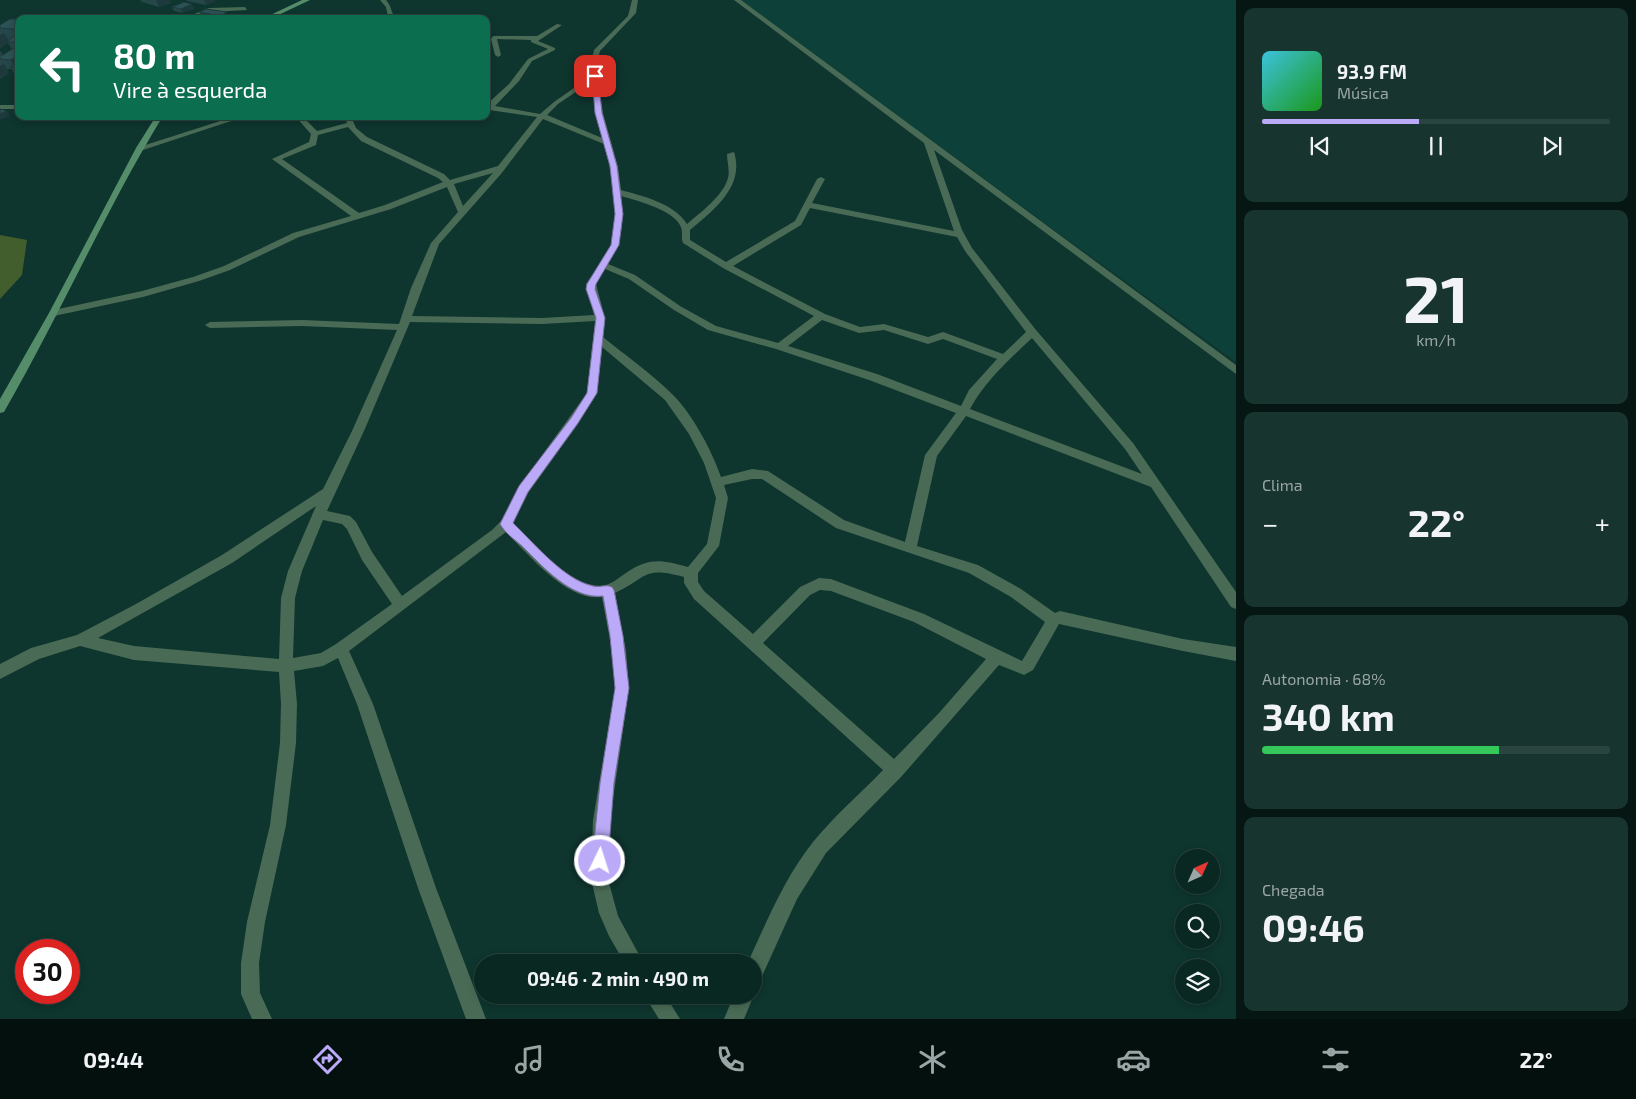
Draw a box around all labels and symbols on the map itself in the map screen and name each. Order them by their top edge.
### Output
pin [574,55,616,97]
position arrow [573,834,625,886]
north arrow [1175,849,1220,894]
speed limit sign: 30 [15,939,80,1004]

